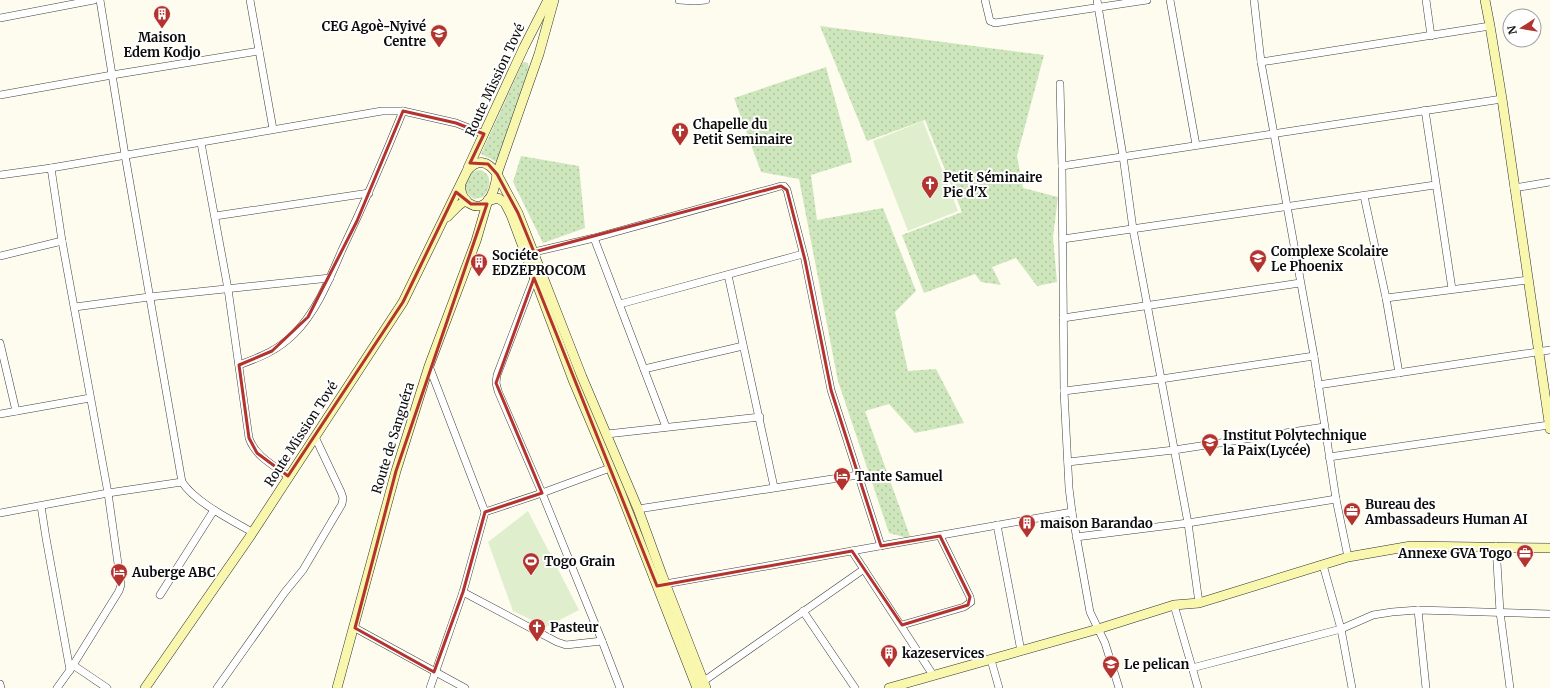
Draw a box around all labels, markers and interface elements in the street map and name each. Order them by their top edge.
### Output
building icon: Maison Edem Kodjo [152,4,172,29]
north arrow [1502,8,1542,48]
place label: CEG Agoè-Nyivé Centre [322,18,426,50]
street label: Route Mission Tové [461,21,529,139]
school or university icon: CEG Agoè-Nyivé Centre [429,23,449,48]
text: N [1504,24,1520,36]
place label: Maison Edem Kodjo [123,29,201,61]
place label: Chapelle du Petit Seminaire [693,116,792,148]
church icon: Chapelle du Petit Seminaire [670,121,690,146]
place label: Petit Séminaire Pie d'X [943,169,1042,201]
church icon: Petit Séminaire Pie d'X [920,174,940,199]
place label: Complexe Scolaire Le Phoenix [1271,243,1388,275]
place label: Sociéte EDZEPROCOM [492,247,587,279]
school or university icon: Complexe Scolaire Le Phoenix [1248,248,1268,273]
building icon: Sociéte EDZEPROCOM [469,252,489,277]
street label: Route Mission Tové [261,378,342,490]
street label: Route de Sanguéra [368,380,418,496]
place label: Institut Polytechnique la Paix(Lycée) [1223,427,1367,459]
school or university icon: Institut Polytechnique la Paix(Lycée) [1200,432,1220,457]
hotel icon: Tante Samuel [832,466,852,491]
place label: Tante Samuel [855,468,943,485]
place label: Bureau des Ambassadeurs Human AI [1364,496,1528,528]
office icon: Bureau des Ambassadeurs Human AI [1342,501,1362,526]
building icon: maison Barandao [1017,513,1037,538]
place label: maison Barandao [1040,515,1153,532]
office icon: Annexe GVA Togo [1515,543,1535,568]
place label: Annexe GVA Togo [1397,545,1512,562]
sports icon: Togo Grain [521,551,541,576]
place label: Togo Grain [544,553,615,570]
hotel icon: Auberge ABC [109,562,129,587]
place label: Auberge ABC [131,564,216,581]
church icon: Pasteur [527,617,547,642]
place label: Pasteur [550,619,599,636]
building icon: kazeservices [879,643,899,668]
place label: kazeservices [902,645,985,662]
school or university icon: Le pelican [1101,654,1121,679]
place label: Le pelican [1124,656,1189,673]

